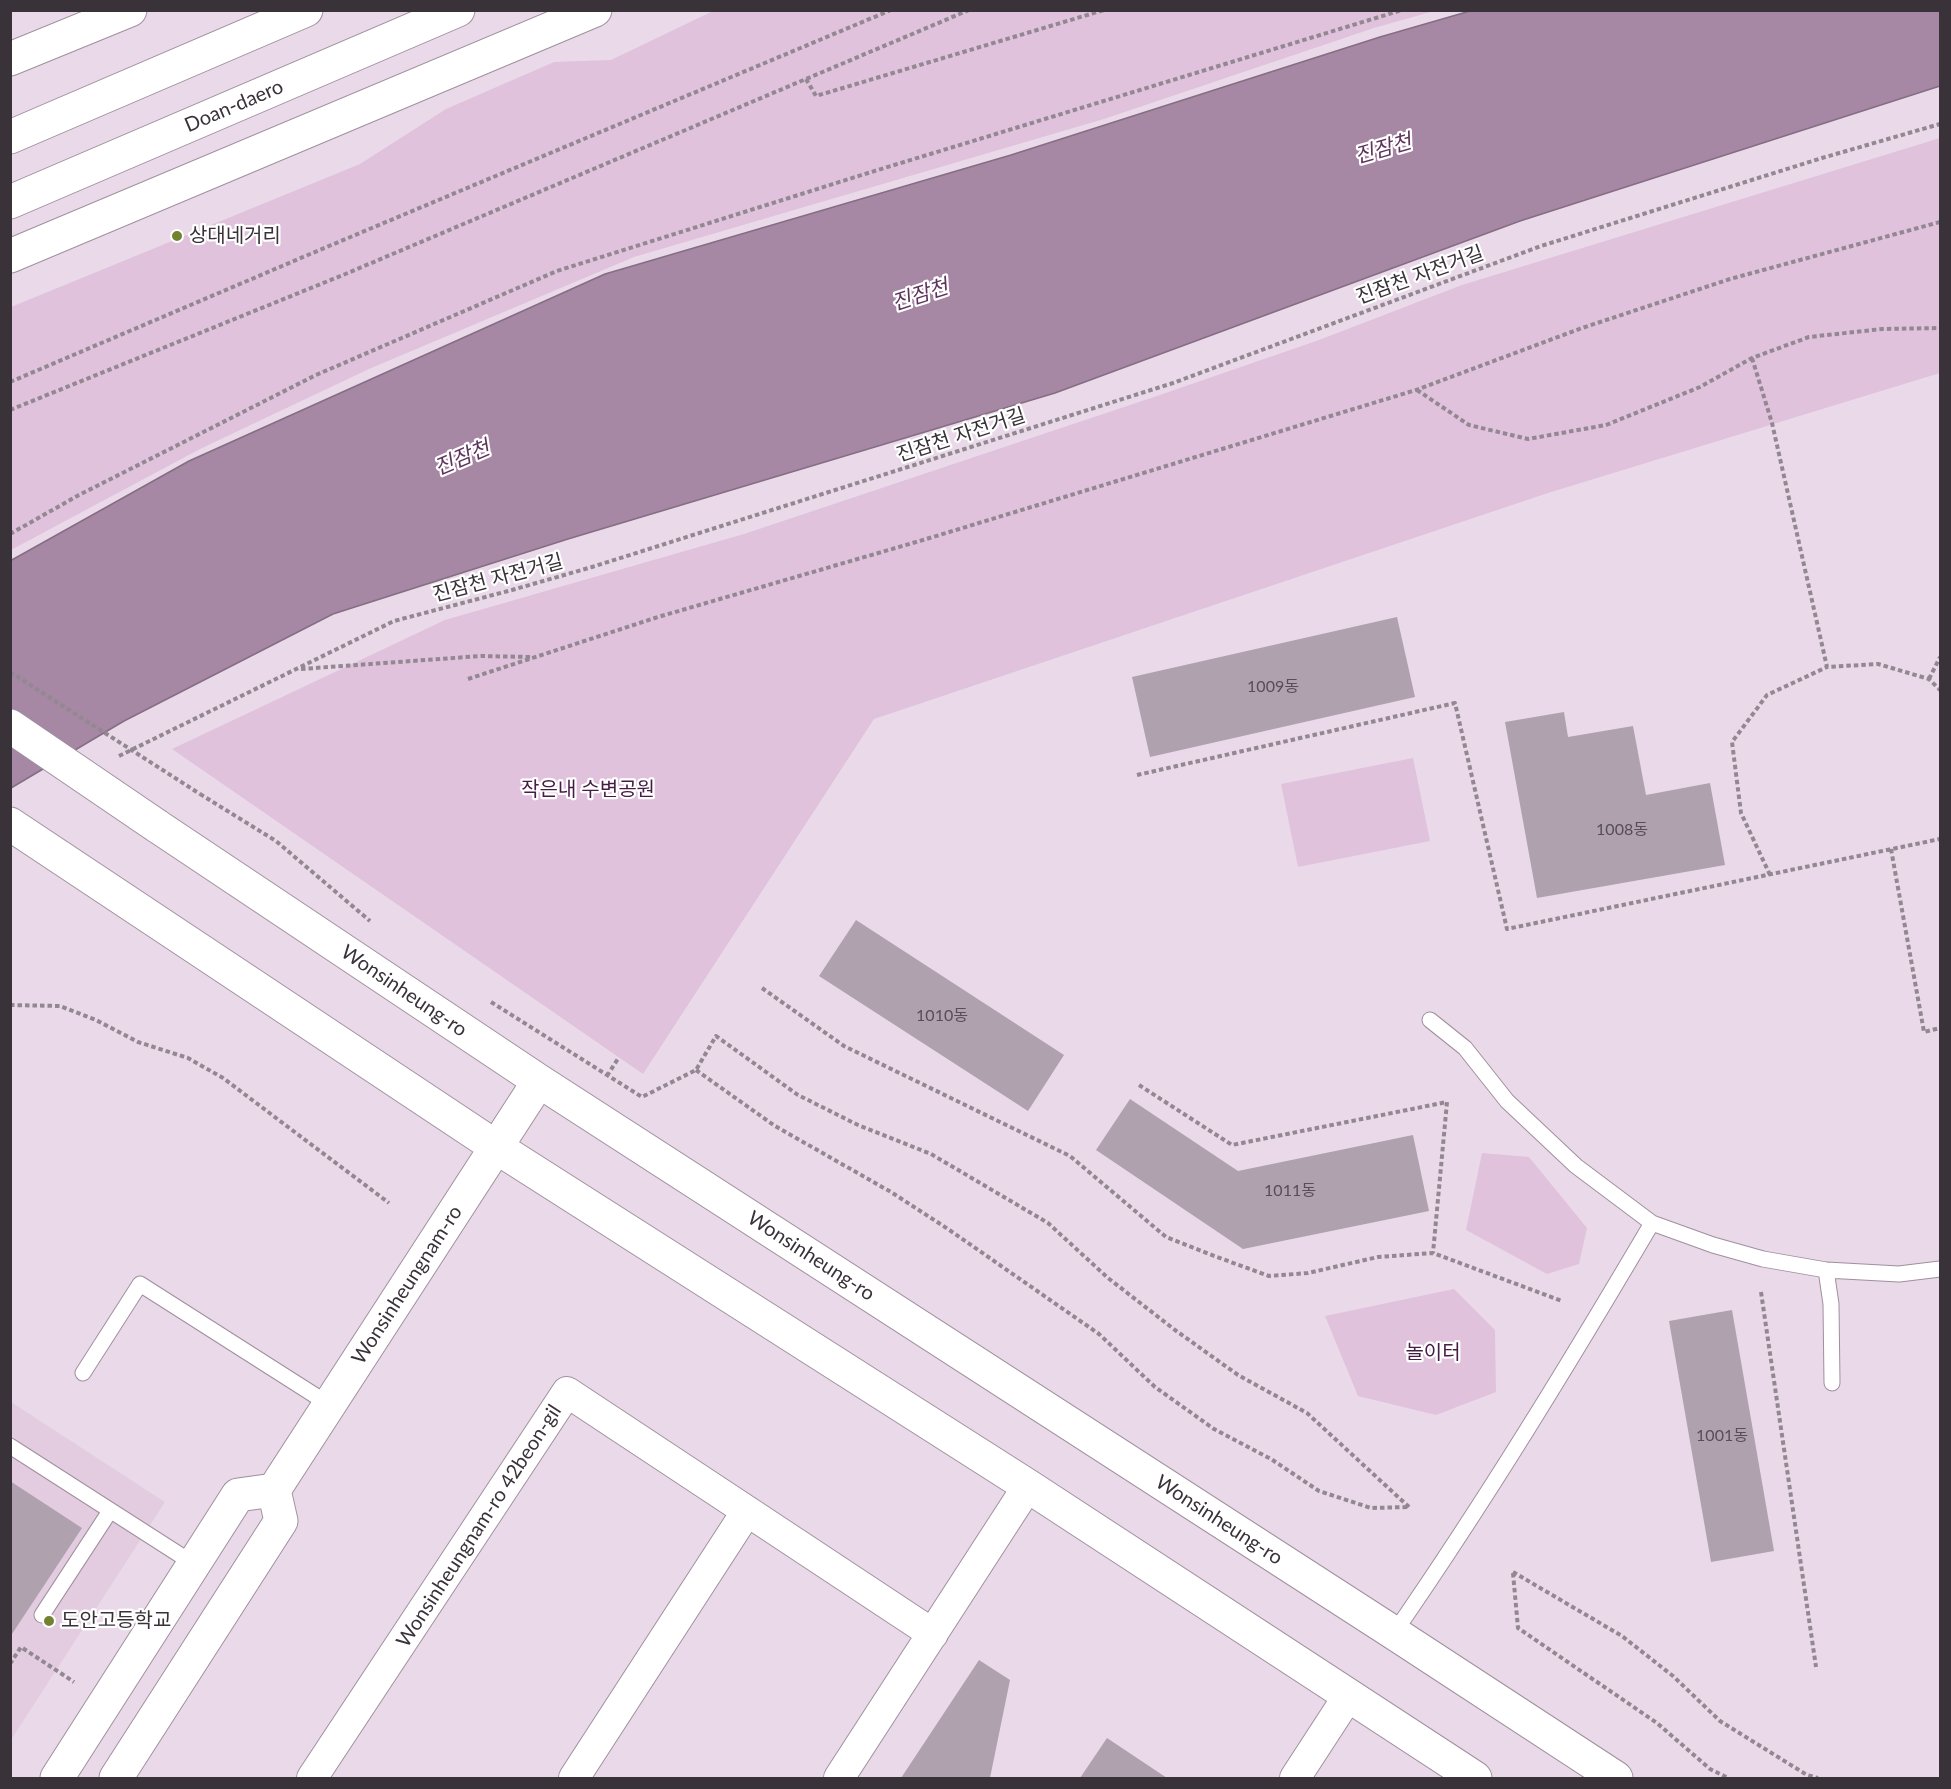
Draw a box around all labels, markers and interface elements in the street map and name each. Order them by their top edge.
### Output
street label: Doan-daero [181,74,287,138]
water label: 진잠천 [1352,129,1414,169]
place label: 상대네거리 [189,224,281,248]
marker: 상대네거리 [170,229,184,243]
street label: 진잠천 자전거길 [1353,241,1487,309]
water label: 진잠천 [889,274,951,316]
street label: 진잠천 자전거길 [894,403,1028,467]
water label: 진잠천 [430,435,494,481]
street label: 진잠천 자전거길 [430,549,566,607]
house number: 1009동 [1247,677,1299,697]
park label: 작은내 수변공원 [521,778,655,802]
house number: 1008동 [1596,820,1648,840]
street label: Wonsinheung-ro [336,940,472,1042]
house number: 1010동 [916,1006,968,1026]
house number: 1011동 [1264,1181,1316,1201]
street label: Wonsinheungnam-ro [347,1201,467,1369]
street label: Wonsinheung-ro [743,1206,879,1306]
park label: 놀이터 [1405,1341,1461,1365]
street label: Wonsinheungnam-ro 42beon-gil [392,1400,566,1652]
house number: 1001동 [1696,1426,1748,1446]
street label: Wonsinheung-ro [1151,1470,1287,1570]
place label: 도안고등학교 [61,1609,171,1633]
marker: 도안고등학교 [42,1614,56,1628]

